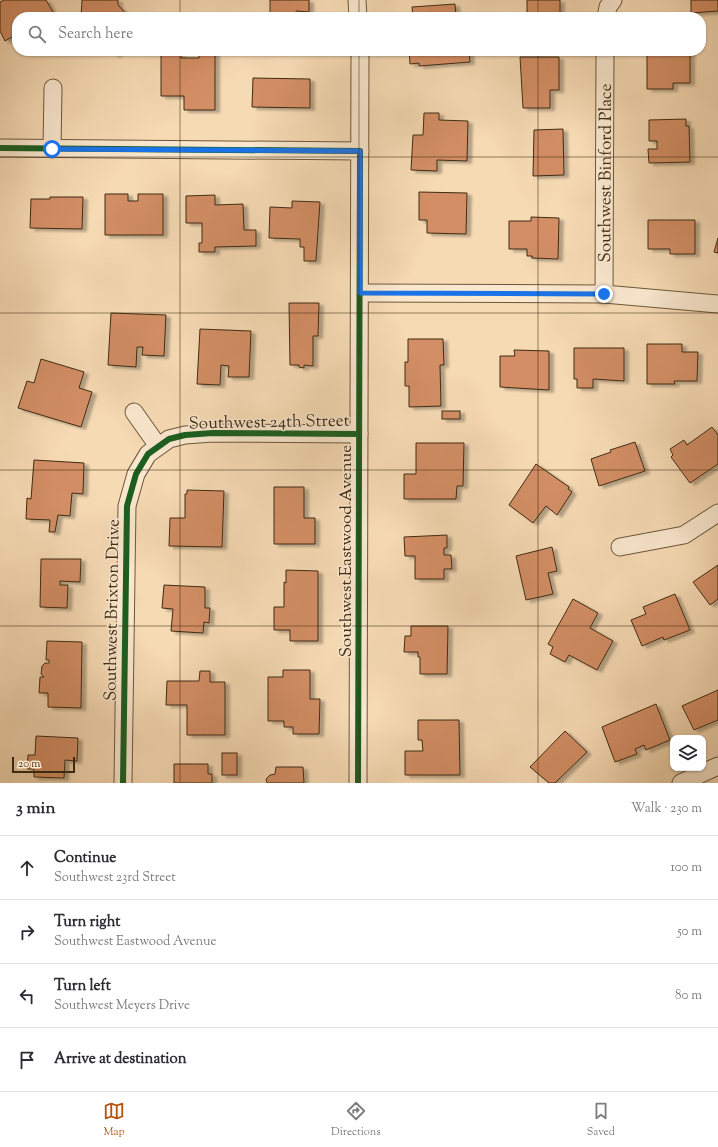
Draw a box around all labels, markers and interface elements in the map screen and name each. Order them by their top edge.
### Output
search box [12,12,706,56]
icon: search [26,23,48,45]
text: Search here [58,24,133,45]
street label: Southwest Binford Place [594,83,619,262]
route start [43,140,61,158]
route end [595,285,613,303]
street label: Southwest 24th Street [188,410,350,436]
street label: Southwest Eastwood Avenue [335,445,359,657]
street label: Southwest Brixton Drive [99,519,127,701]
map controls [670,735,706,771]
button: layers [670,735,706,771]
scale bar [12,755,75,774]
text: 20 m [18,756,40,772]
text: 3 min [16,797,55,821]
text: Walk · 230 m [631,800,702,818]
text: Continue [54,848,116,869]
icon: ahead [16,857,38,879]
text: 100 m [670,859,702,877]
text: Southwest 23rd Street [54,869,176,887]
text: Turn right [54,912,120,933]
icon: right [16,921,38,943]
text: 50 m [677,923,702,941]
text: Southwest Eastwood Avenue [54,933,217,951]
text: Turn left [54,976,111,997]
icon: left [16,985,38,1007]
text: 80 m [675,987,702,1005]
text: Southwest Meyers Drive [54,997,190,1015]
icon: arrive [16,1049,38,1071]
text: Arrive at destination [54,1049,187,1070]
tab: Map [103,1100,125,1140]
tab: Directions [331,1100,381,1140]
tab: Saved [587,1100,615,1140]

